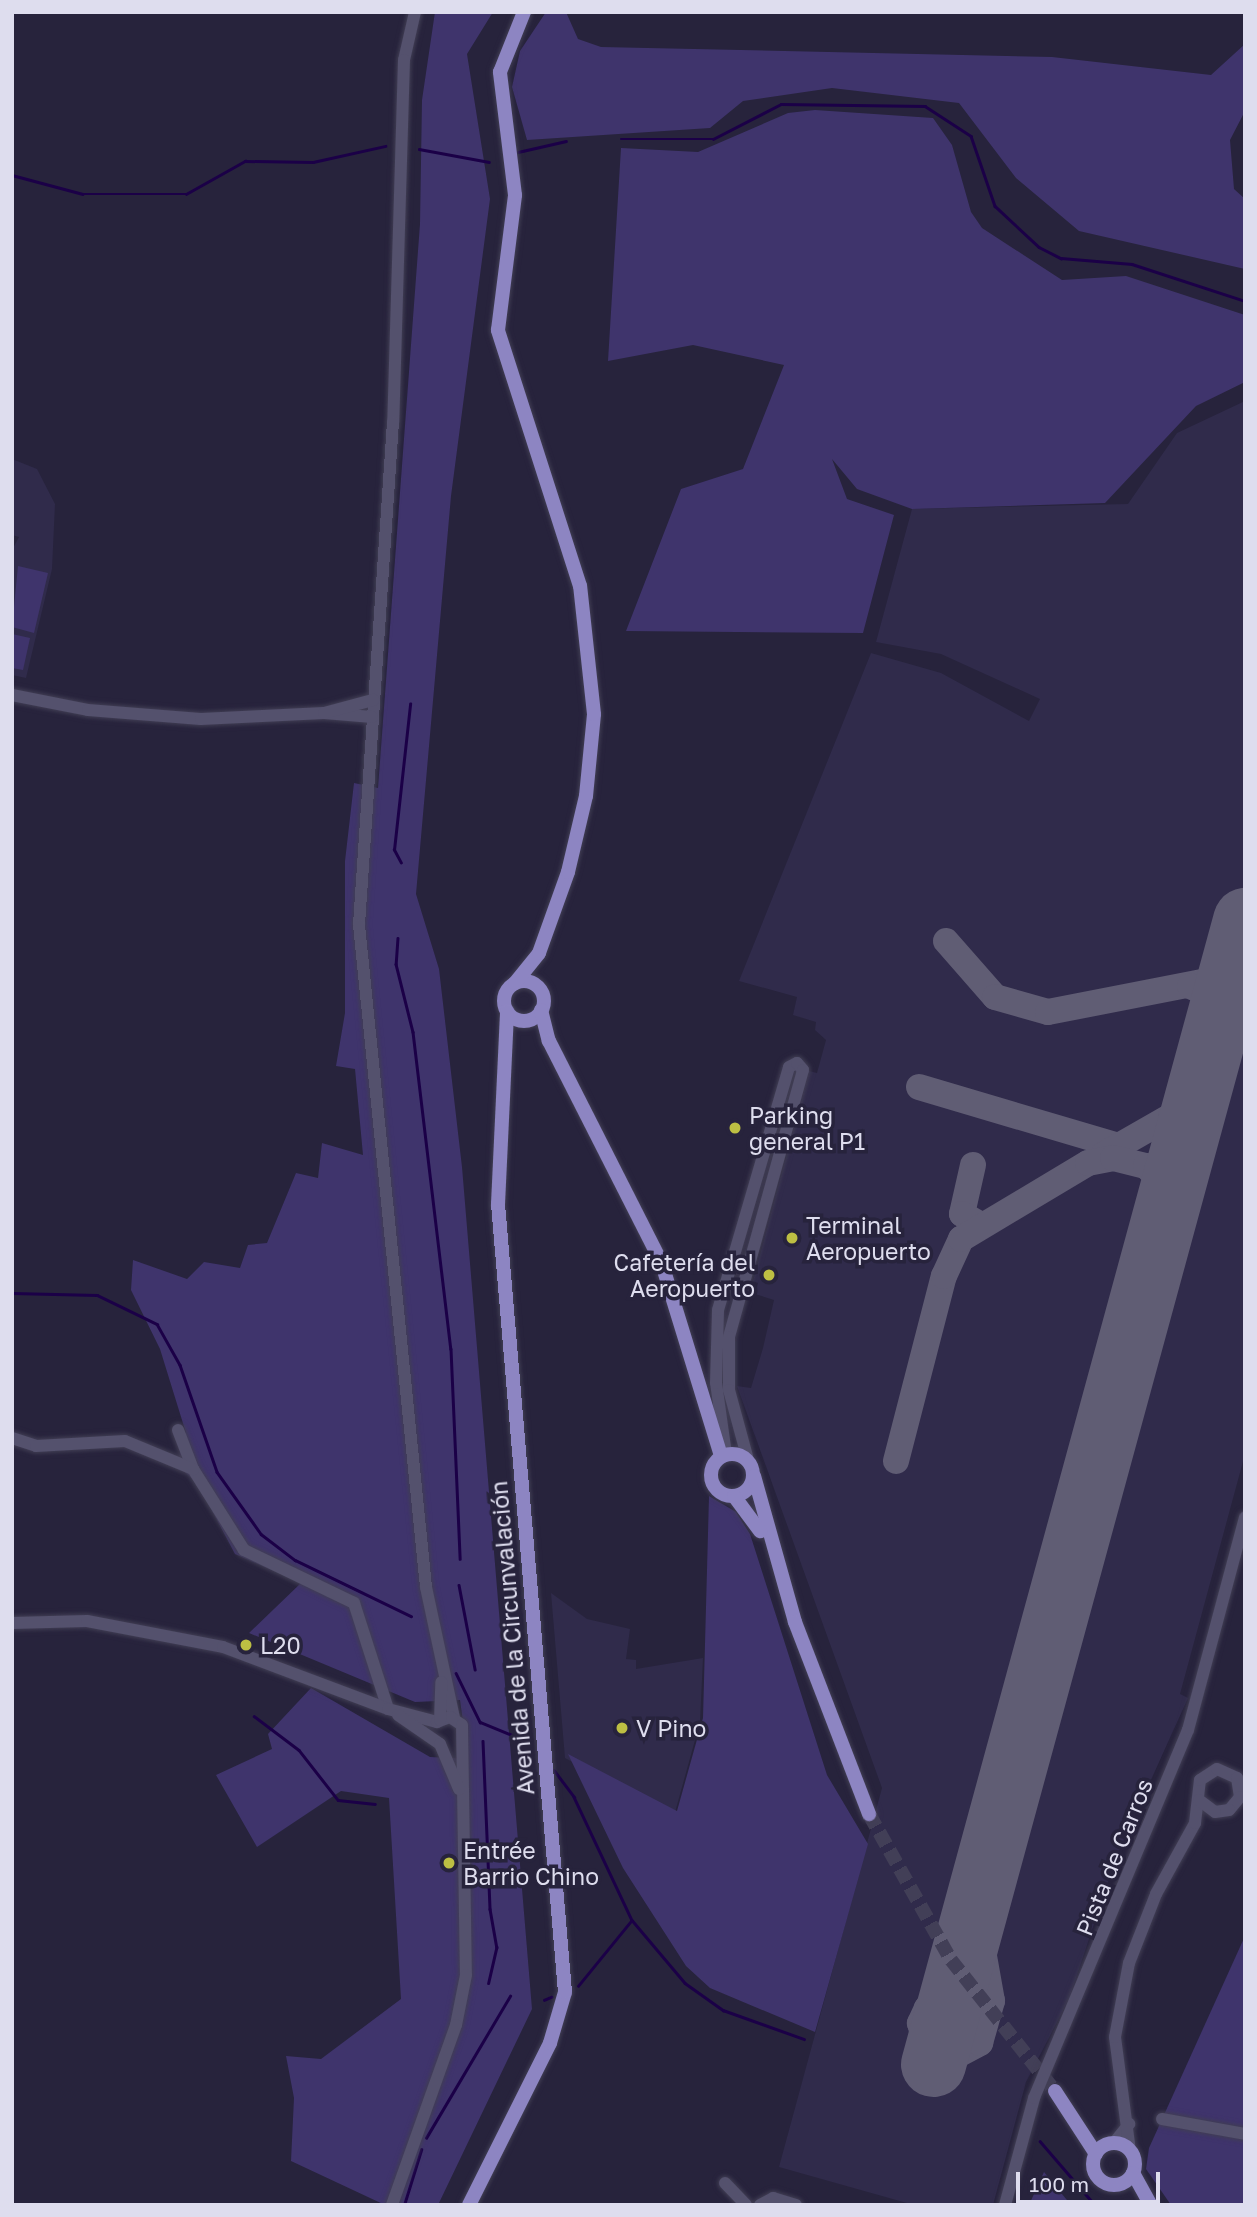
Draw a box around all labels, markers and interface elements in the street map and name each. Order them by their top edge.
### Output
place label: Parking general P1 [749,1101,865,1155]
marker: Parking general P1 [727,1120,743,1136]
place label: Terminal Aeropuerto [806,1211,931,1265]
marker: Terminal Aeropuerto [784,1230,800,1246]
place label: Cafetería del Aeropuerto [614,1248,755,1302]
marker: Cafetería del Aeropuerto [761,1267,777,1283]
street label: Avenida de la Circunvalación [485,1480,539,1796]
place label: L20 [260,1631,301,1659]
marker: L20 [238,1637,254,1653]
place label: V Pino [636,1714,706,1742]
marker: V Pino [614,1720,630,1736]
street label: Pista de Carros [1070,1774,1158,1940]
place label: Entrée Barrio Chino [463,1836,599,1890]
marker: Entrée Barrio Chino [441,1855,457,1871]
scale bar [1019,2158,1162,2202]
text: 100 m [1029,2171,1089,2197]

